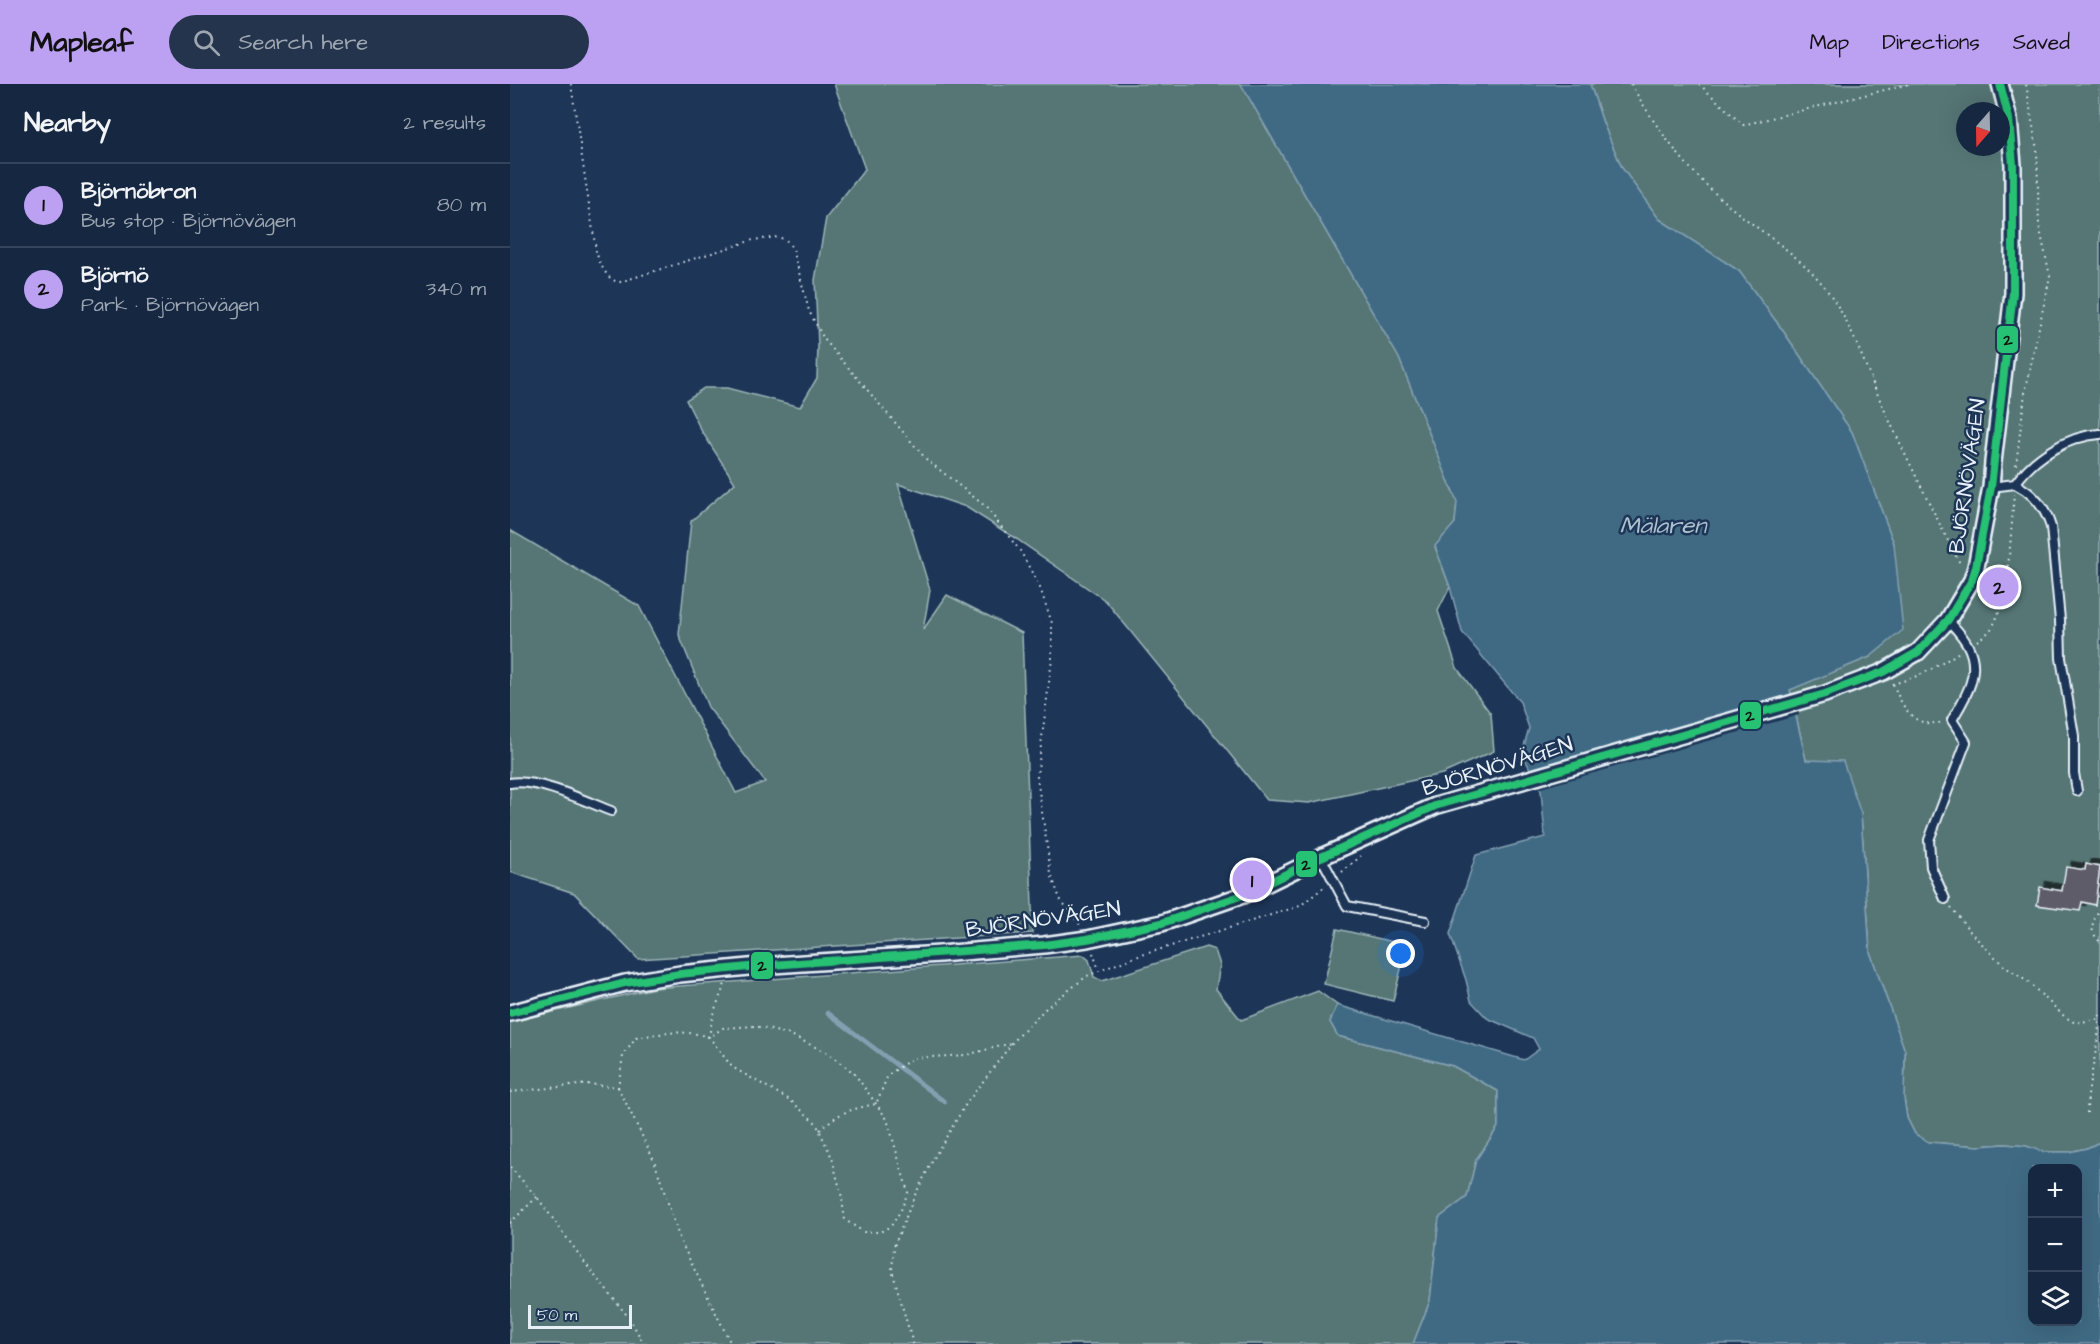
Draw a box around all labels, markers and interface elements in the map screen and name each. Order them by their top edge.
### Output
search box [169,15,589,69]
text: Mapleaf [30,23,133,62]
icon: search [190,26,223,59]
text: Search here [238,27,368,58]
text: Map [1809,28,1849,57]
text: Directions [1882,28,1980,57]
text: Saved [2013,28,2070,57]
north arrow [1956,102,2010,156]
text: Nearby [24,105,111,141]
text: 2 results [403,109,486,137]
text: Björnöbron [81,176,196,207]
text: 1 [42,191,45,219]
text: 80 m [437,191,486,219]
text: Bus stop · Björnövägen [81,207,296,235]
text: Björnö [81,260,148,291]
text: 2 [38,275,49,303]
text: 340 m [426,275,486,303]
text: Park · Björnövägen [81,291,259,319]
line badge: 2 [1996,325,2019,354]
text: 2 [2002,329,2013,351]
street label: BJÖRNÖVÄGEN [1941,397,1994,556]
water label: Mälaren [1620,509,1708,543]
pin: 2 [1980,564,2018,610]
line badge: 2 [1739,701,1762,730]
text: 2 [1744,705,1755,727]
street label: BJÖRNÖVÄGEN [1418,729,1577,804]
line badge: 2 [1295,850,1318,878]
text: 2 [1300,854,1311,876]
pin: 1 [1232,858,1272,902]
street label: BJÖRNÖVÄGEN [964,893,1123,946]
your location [1386,939,1415,968]
line badge: 2 [750,951,774,980]
text: 2 [756,955,767,977]
map controls [2028,1164,2082,1326]
button: + [2028,1164,2082,1218]
button: − [2028,1218,2082,1272]
button: layers [2028,1272,2082,1326]
scale bar [528,1302,632,1330]
text: 50 m [537,1304,577,1326]

